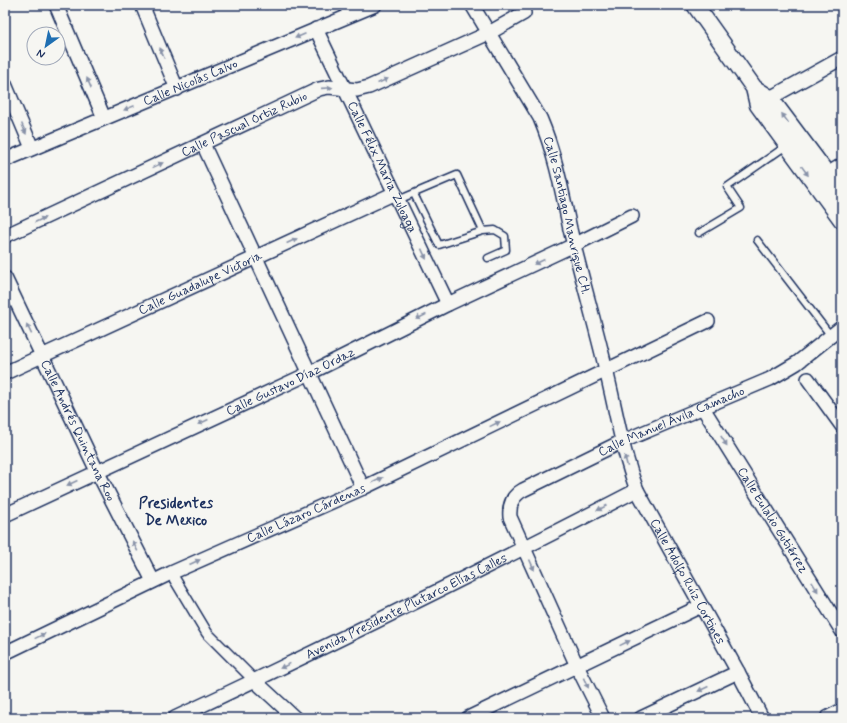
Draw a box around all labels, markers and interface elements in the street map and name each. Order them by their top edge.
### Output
north arrow [26,26,66,66]
one-way arrow [295,33,306,39]
text: N [34,46,48,61]
one-way arrow [159,47,165,58]
street label: Calle Nicolás Calvo [141,55,240,110]
one-way arrow [86,77,92,88]
one-way arrow [377,78,388,84]
one-way arrow [321,85,333,92]
street label: Calle Pascual Ortiz Rubio [178,87,310,161]
street label: Calle Félix María Zuloaga [343,98,421,235]
one-way arrow [122,106,134,112]
one-way arrow [781,112,789,123]
one-way arrow [21,123,27,135]
street label: Calle Santiago Manrique CH. [539,134,595,296]
one-way arrow [153,162,164,168]
one-way arrow [801,165,810,176]
one-way arrow [35,217,46,223]
one-way arrow [286,238,297,244]
street label: Calle Guadalupe Victoria [136,247,265,319]
one-way arrow [421,248,427,259]
one-way arrow [533,259,544,265]
one-way arrow [416,314,427,321]
one-way arrow [26,323,33,334]
street label: Calle Gustavo Díaz Ordaz [223,343,358,419]
street label: Calle Andrés Quintana Roo [37,357,119,504]
street label: Calle Manuel Ávila Camacho [595,382,748,460]
one-way arrow [197,419,209,425]
one-way arrow [489,421,501,427]
one-way arrow [720,436,728,446]
one-way arrow [623,455,629,467]
street label: Calle Eulalio Gutiérrez [733,464,812,577]
one-way arrow [372,477,384,484]
street label: Calle Lázaro Cárdenas [244,479,368,547]
one-way arrow [67,480,78,486]
district label: Presidentes De Mexico [139,494,214,531]
one-way arrow [596,505,608,511]
street label: Calle Adolfo Ruíz Cortines [646,515,729,647]
one-way arrow [132,540,139,552]
street label: Avenida Presidente Plutarco Elías Calles [303,549,510,663]
one-way arrow [190,559,201,565]
one-way arrow [529,559,535,571]
one-way arrow [811,581,818,593]
one-way arrow [34,633,46,639]
one-way arrow [619,640,631,646]
one-way arrow [279,663,291,669]
one-way arrow [583,678,589,689]
one-way arrow [697,686,709,692]

